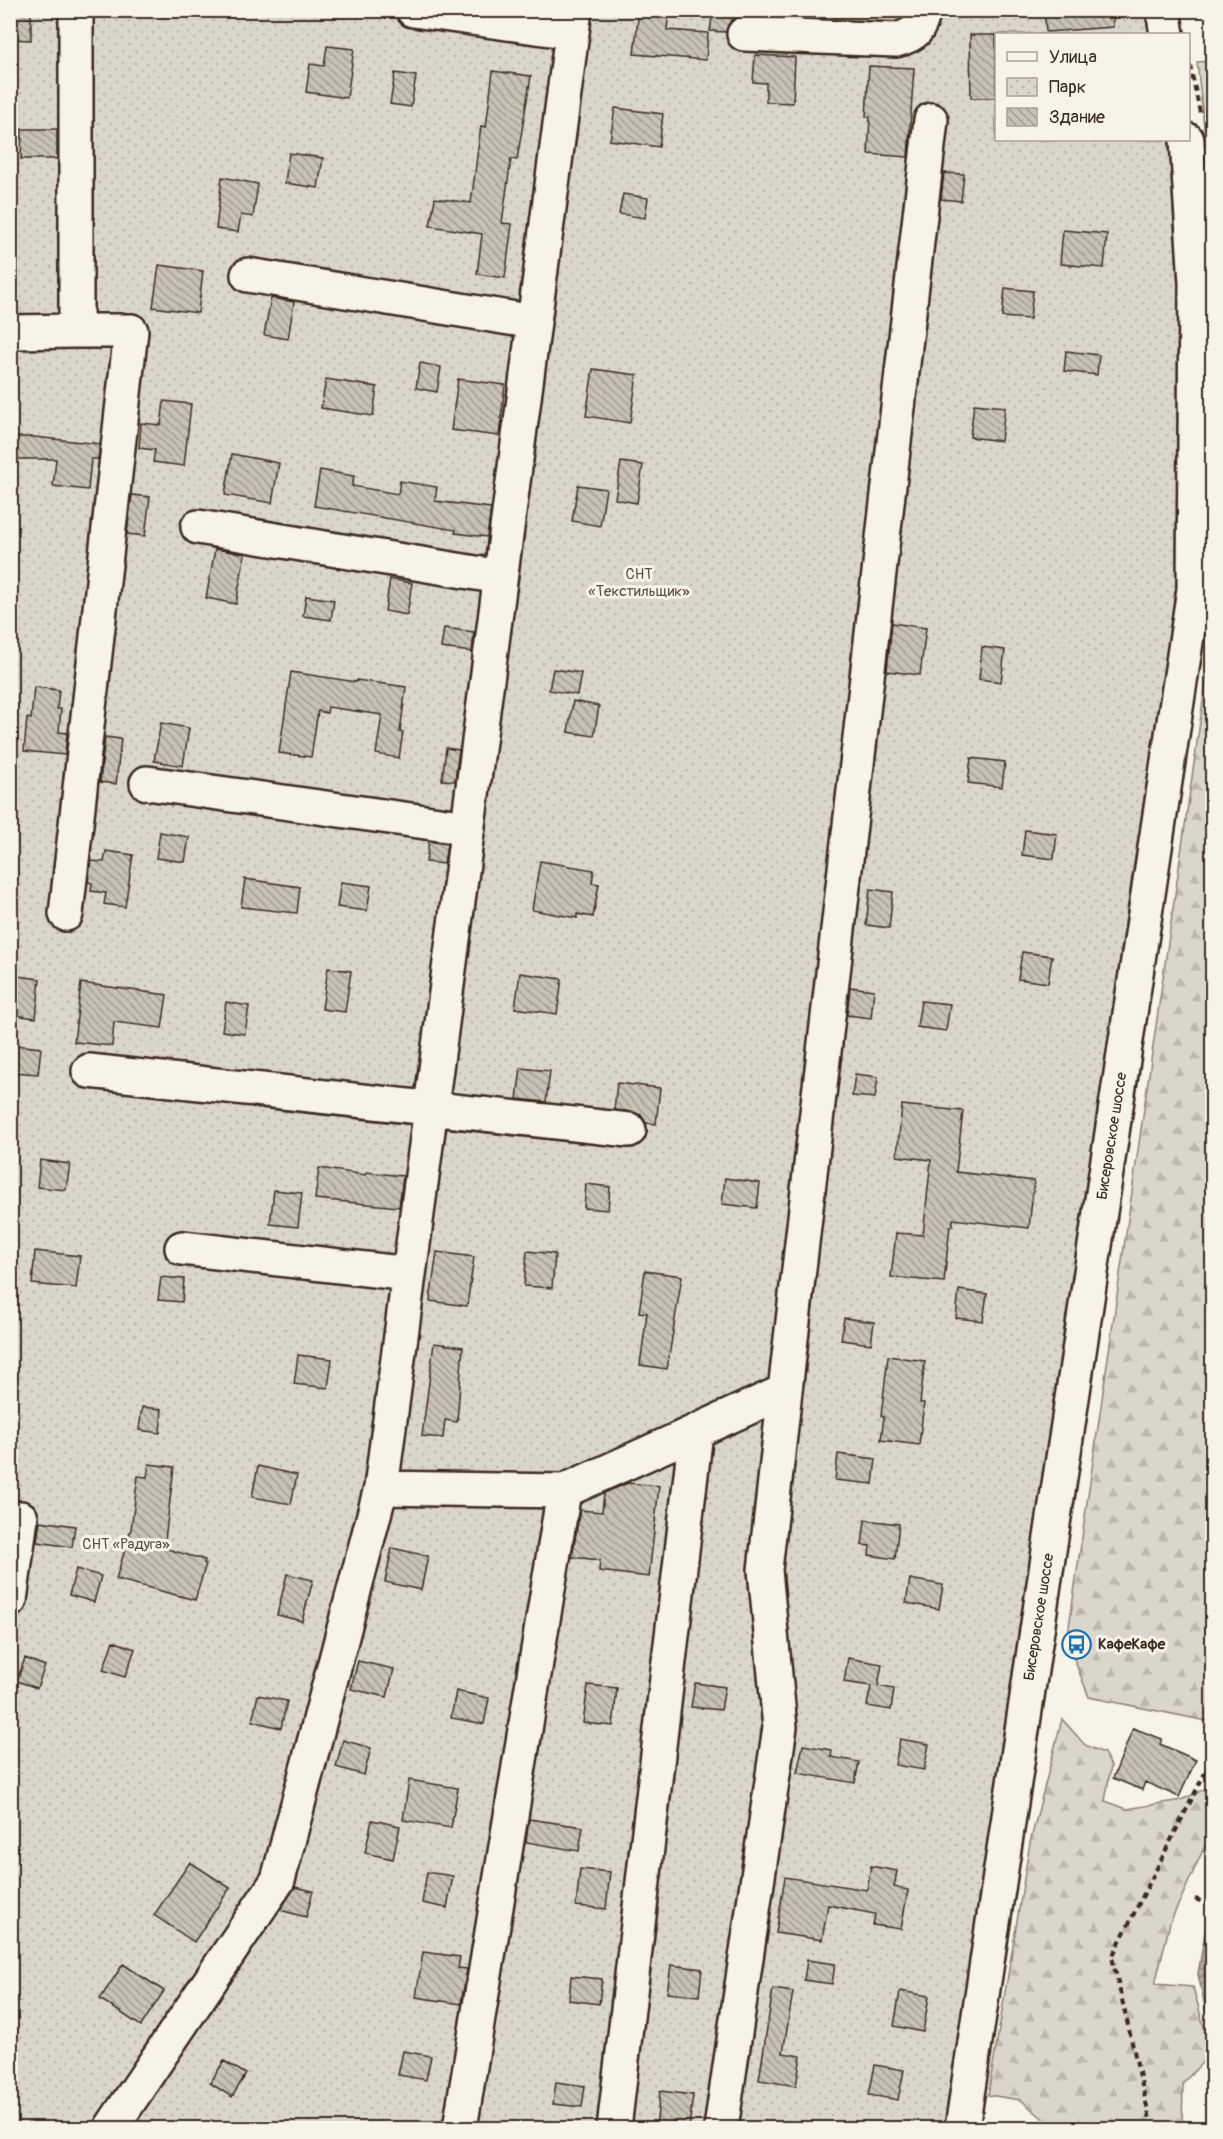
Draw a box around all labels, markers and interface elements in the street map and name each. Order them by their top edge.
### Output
legend [995,33,1190,141]
text: Улица [1049,46,1097,69]
text: Парк [1049,76,1086,99]
text: Здание [1049,106,1105,129]
park label: СНТ «Текстильщик» [588,565,690,601]
street label: Бисеровское шоссе [1093,1070,1132,1201]
park label: СНТ «Радуга» [82,1535,170,1554]
street label: Бисеровское шоссе [1020,1551,1059,1682]
bus stop icon: КафеКафе [1061,1628,1093,1660]
place label: КафеКафе [1098,1635,1166,1654]

